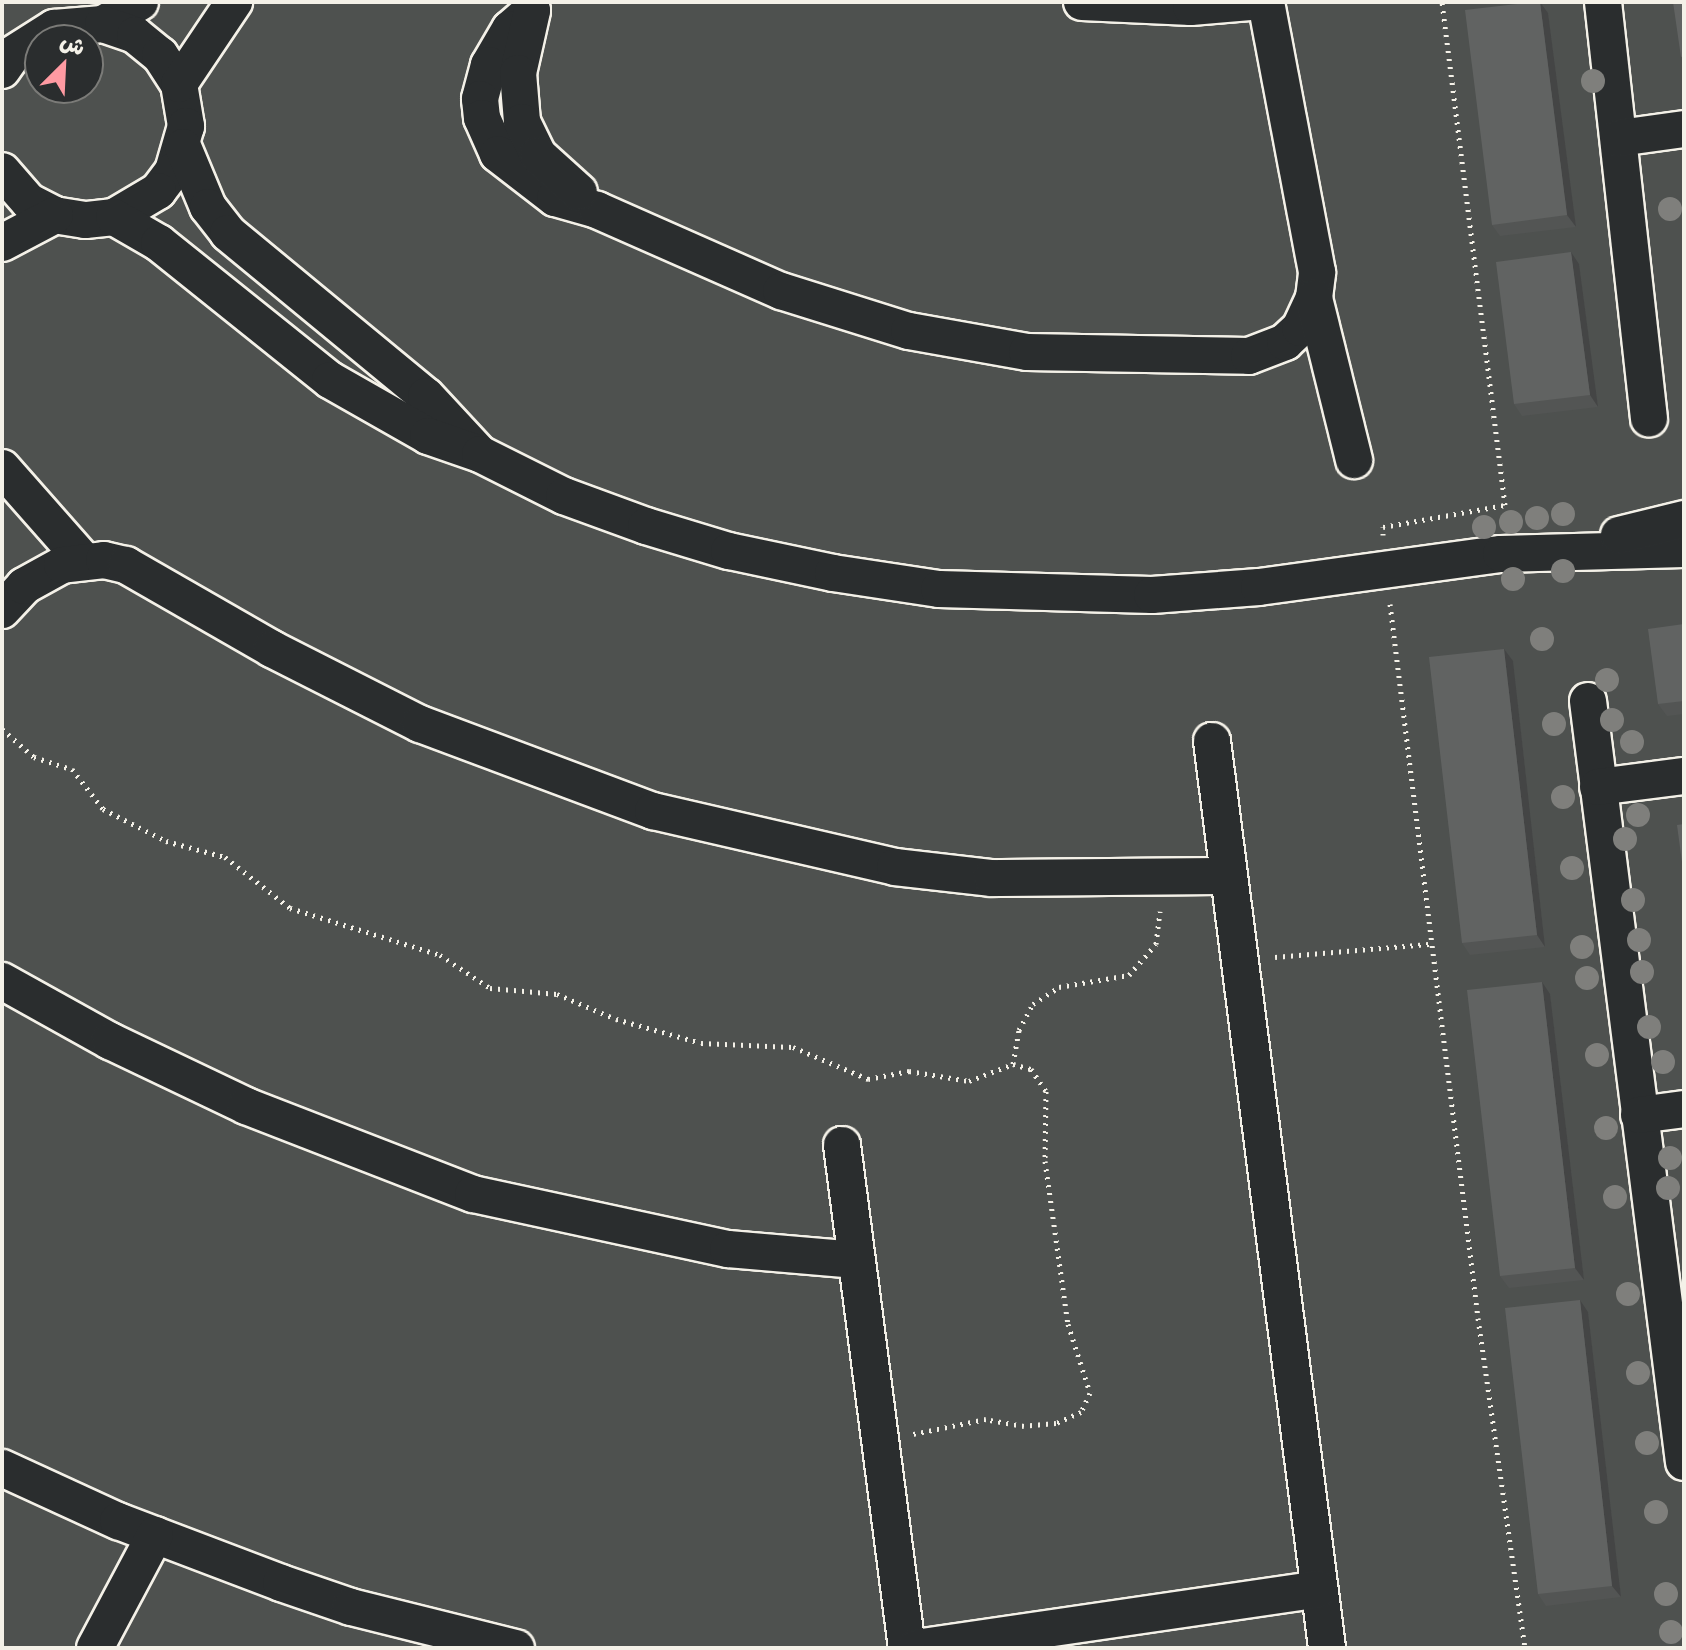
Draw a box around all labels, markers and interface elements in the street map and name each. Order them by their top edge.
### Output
north arrow [24,24,104,104]
text: ش [56,25,90,63]

